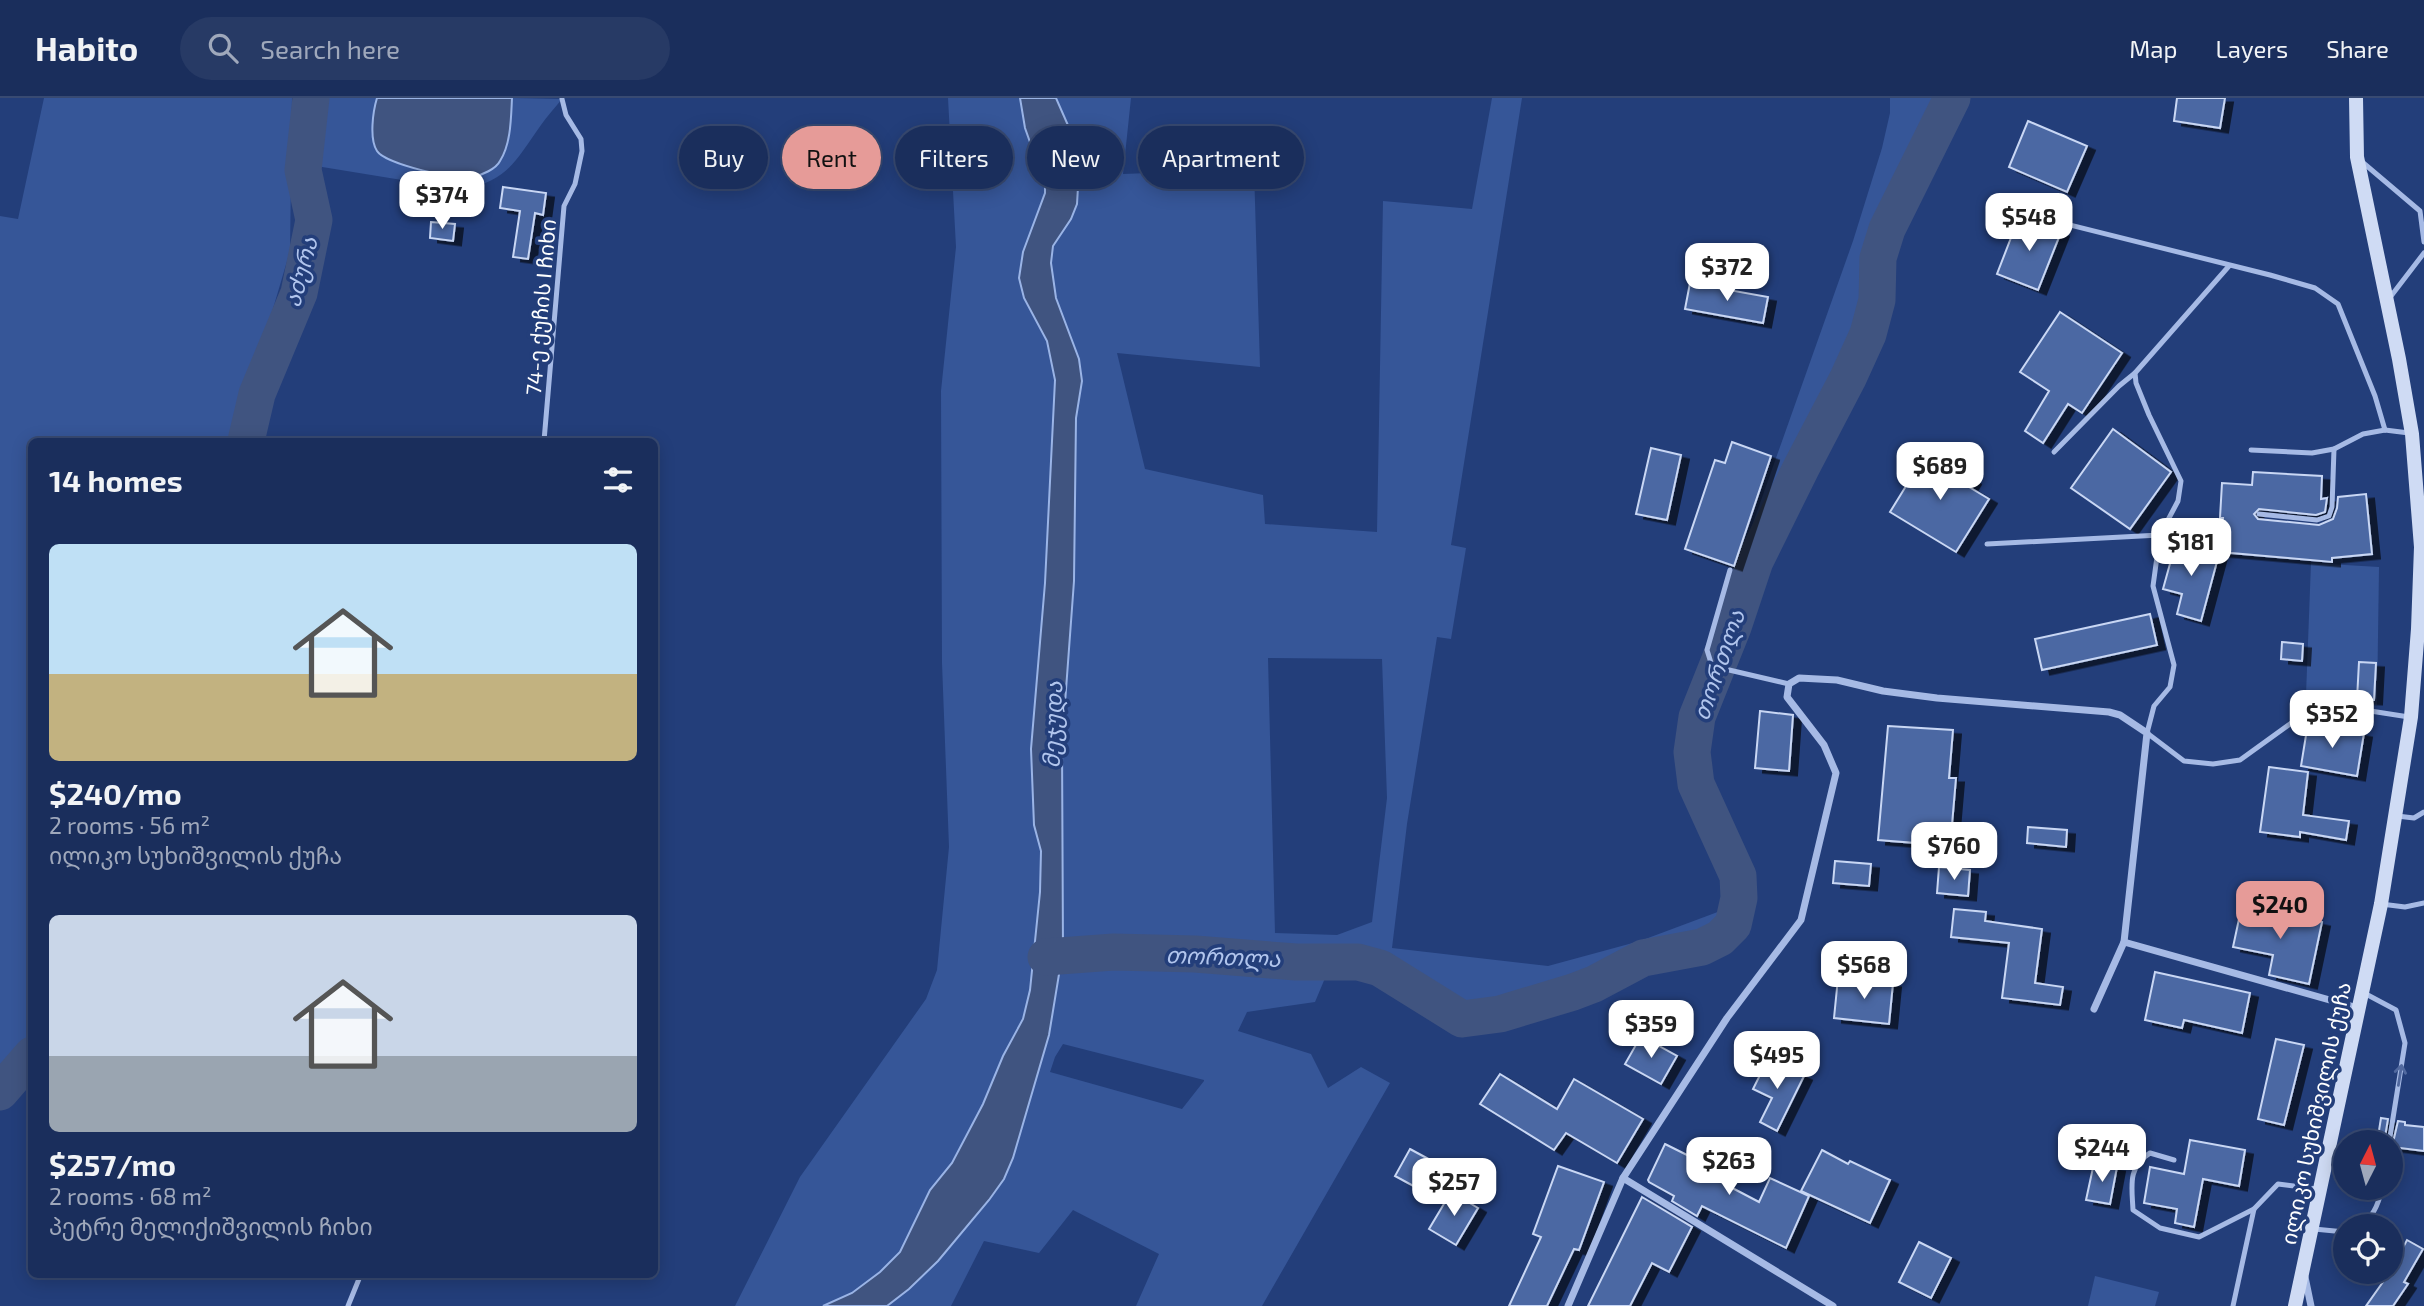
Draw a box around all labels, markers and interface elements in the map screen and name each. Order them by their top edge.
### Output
search box [180,17,670,80]
text: Habito [35,28,138,68]
icon: search [204,29,242,67]
text: Search here [260,33,400,64]
text: Map [2129,34,2177,63]
text: Layers [2215,34,2288,63]
text: Share [2326,34,2389,63]
chip: Buy [679,126,768,189]
chip: Rent [782,126,881,189]
chip: Filters [895,126,1013,189]
chip: New [1027,126,1124,189]
chip: Apartment [1138,126,1304,189]
pin: $374 [401,172,483,231]
text: $374 [415,180,469,208]
pin: $548 [1988,194,2070,253]
text: $548 [2001,202,2057,230]
street label: 74-ე ქუჩის I ჩიხი [520,218,561,396]
water label: აძურა [277,233,324,310]
pin: $372 [1686,244,1768,303]
text: $372 [1701,252,1753,280]
pin: $689 [1899,442,1981,502]
text: $689 [1913,451,1967,479]
icon: filters [599,461,637,499]
text: 14 homes [49,462,183,498]
pin: $181 [2150,518,2232,578]
text: $181 [2167,527,2215,555]
icon: home [280,590,406,716]
water label: თორთლა [1686,606,1751,724]
water label: მეჯუდა [1036,681,1069,769]
pin: $352 [2291,690,2373,750]
text: $352 [2306,699,2358,727]
text: $240/mo [49,775,182,811]
text: 2 rooms · 56 m² [49,811,210,839]
pin: $760 [1913,822,1995,882]
text: $760 [1927,831,1981,859]
text: ილიკო სუხიშვილის ქუჩა [49,841,342,869]
pin: $240 [2239,882,2321,941]
text: $240 [2252,890,2308,918]
water label: თორთლა [1165,940,1281,973]
pin: $568 [1823,942,1905,1001]
text: $568 [1837,950,1891,978]
icon: home [280,961,406,1087]
street label: ილიკო სუხიშვილის ქუჩა [2275,979,2357,1247]
pin: $359 [1610,1000,1692,1060]
text: $359 [1625,1009,1677,1037]
pin: $495 [1736,1032,1818,1091]
text: $495 [1750,1040,1804,1068]
one-way arrow [2394,1064,2407,1087]
pin: $244 [2061,1124,2143,1184]
north arrow [2333,1130,2403,1200]
map controls [2333,1130,2403,1284]
text: $244 [2074,1133,2130,1161]
pin: $263 [1688,1138,1770,1197]
text: $257/mo [49,1146,176,1182]
text: $263 [1702,1146,1756,1174]
pin: $257 [1413,1158,1495,1218]
text: $257 [1428,1167,1480,1195]
text: 2 rooms · 68 m² [49,1182,212,1210]
text: პეტრე მელიქიშვილის ჩიხი [49,1212,373,1240]
button: locate [2333,1214,2403,1284]

